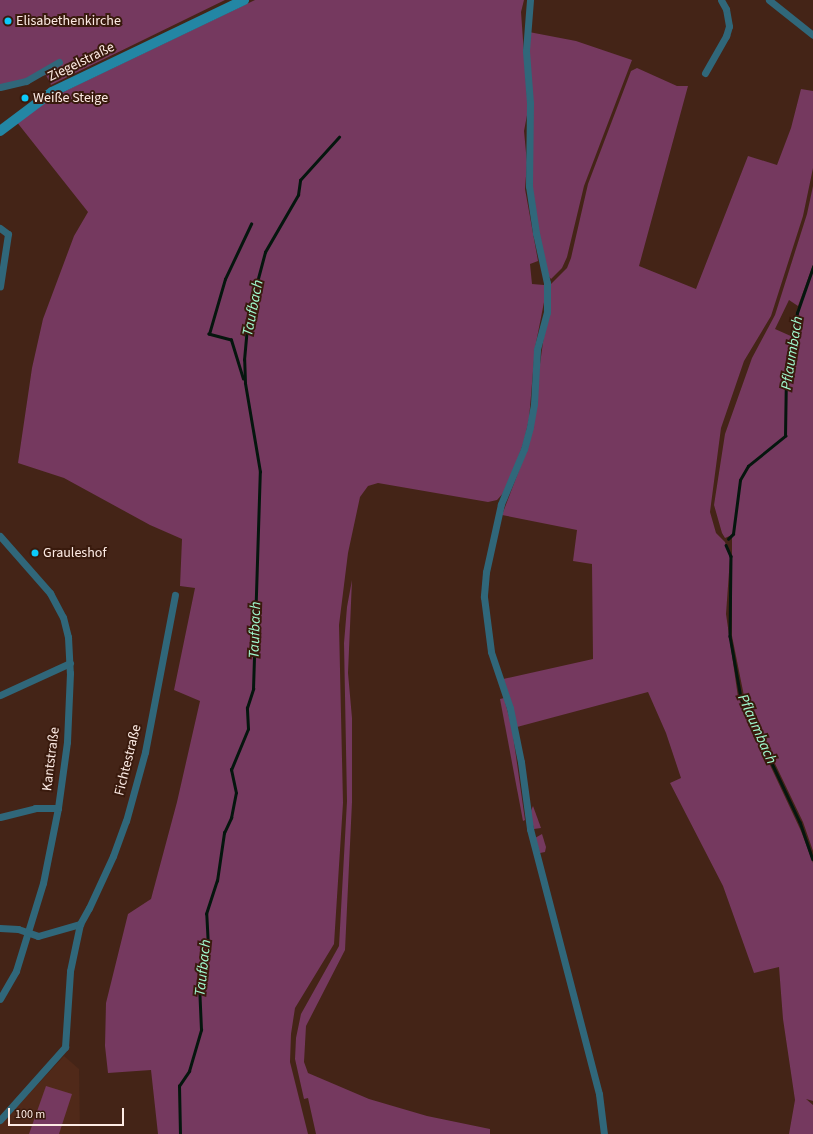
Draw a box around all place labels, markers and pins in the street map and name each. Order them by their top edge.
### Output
place label: Elisabethenkirche [16,13,121,29]
marker: Elisabethenkirche [3,16,13,26]
place label: Weiße Steige [33,90,108,106]
marker: Weiße Steige [20,93,30,103]
place label: Grauleshof [43,545,106,561]
marker: Grauleshof [30,548,40,558]

